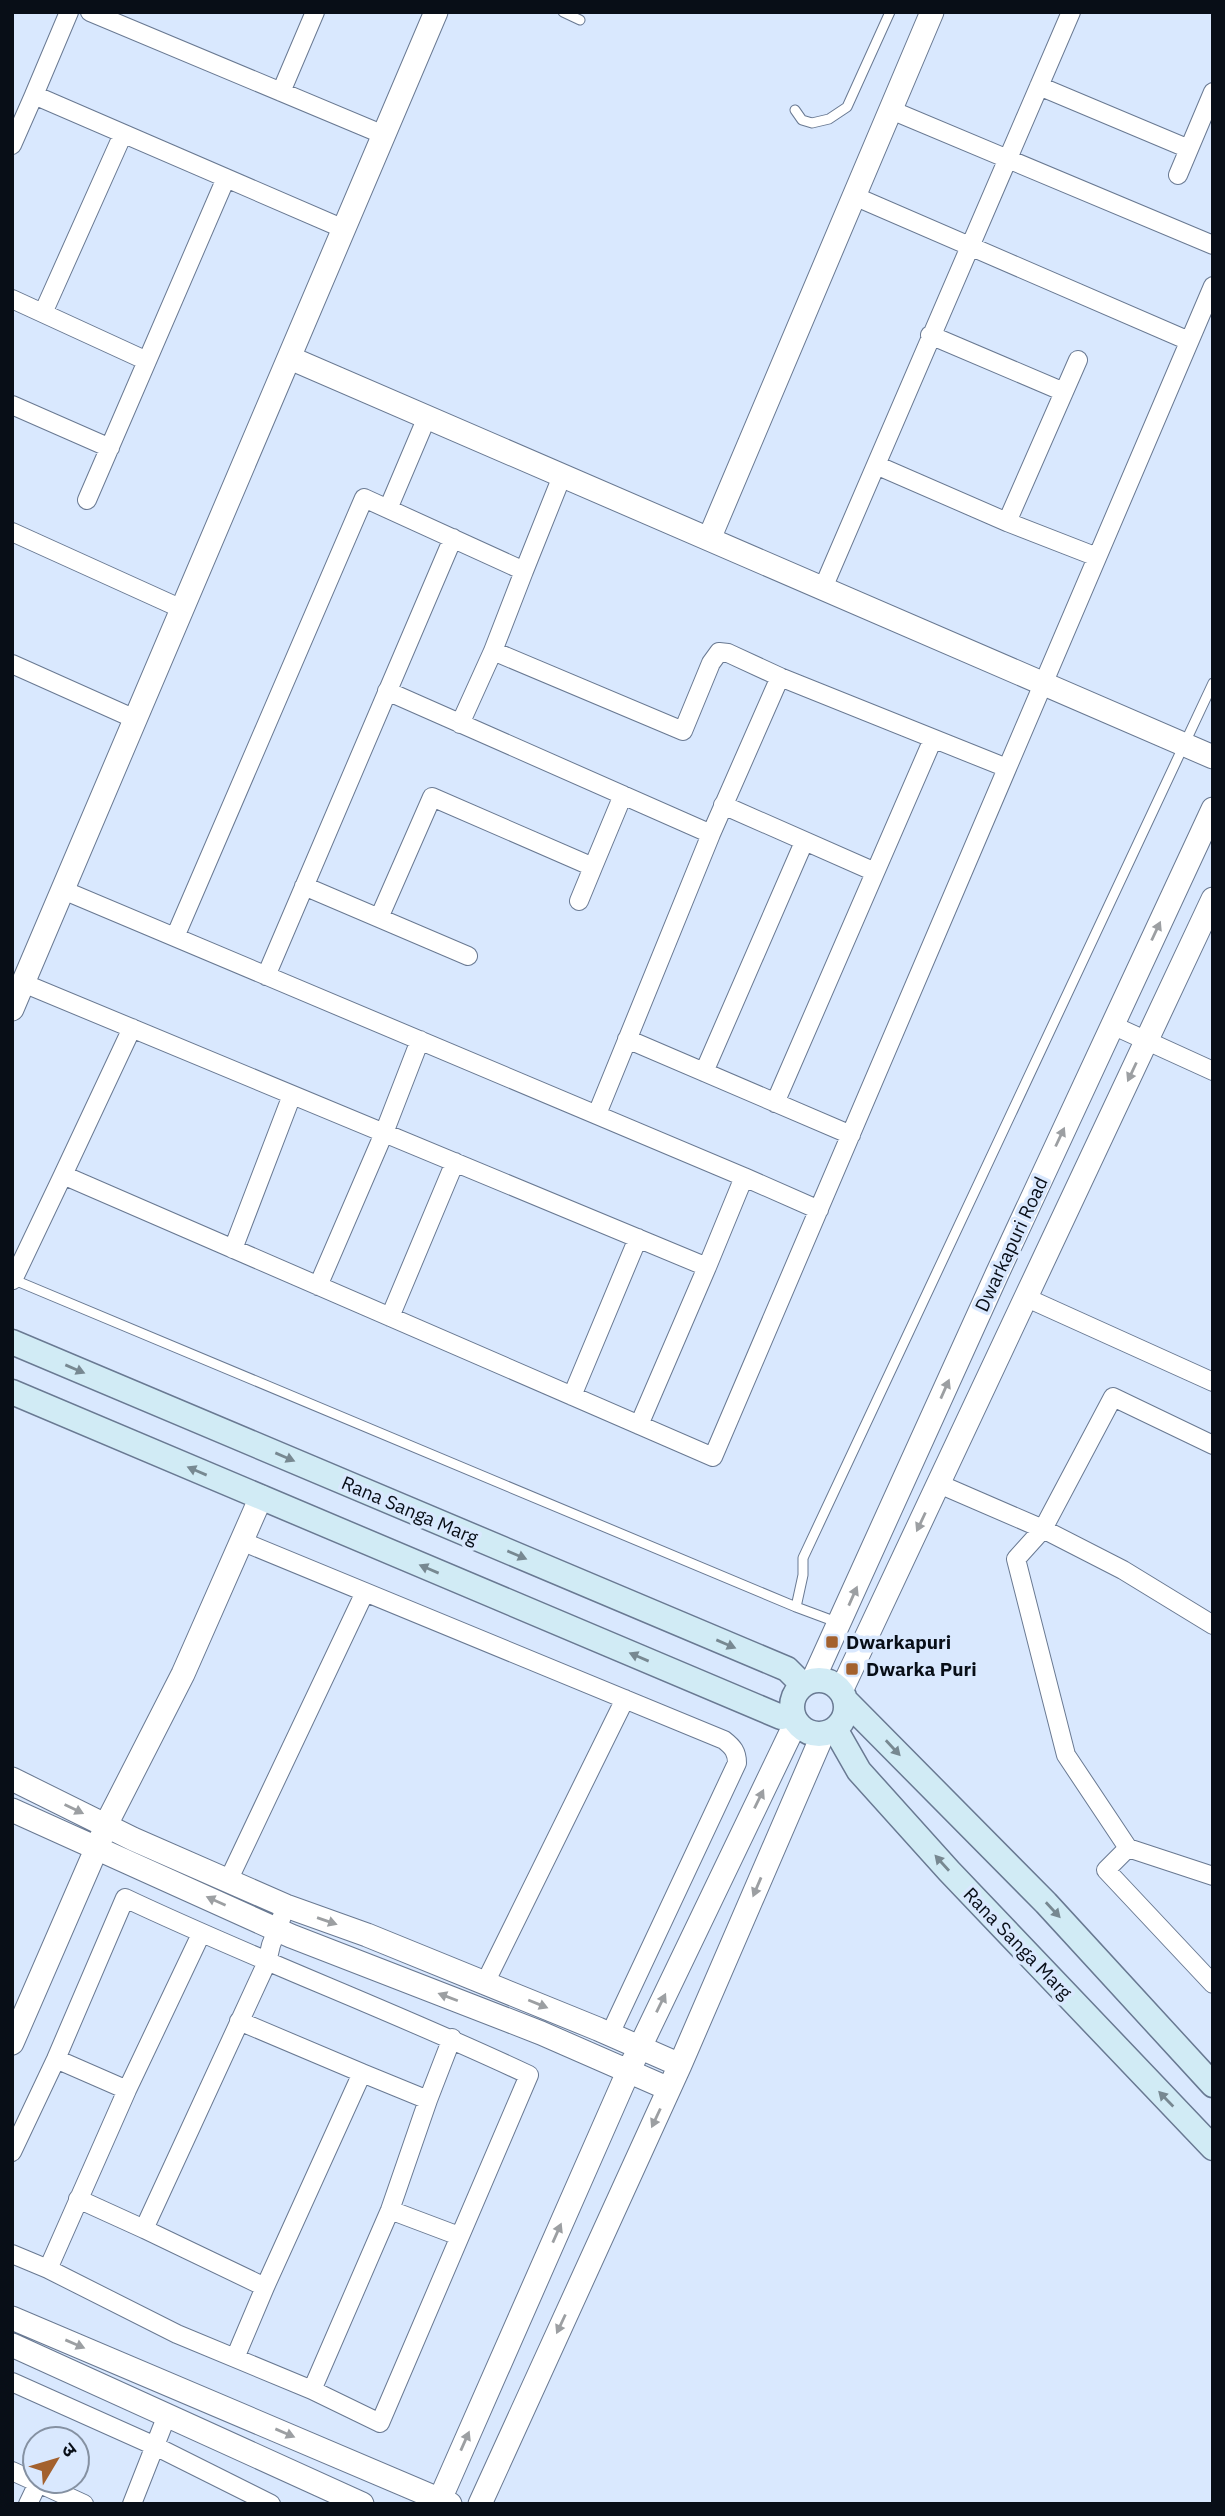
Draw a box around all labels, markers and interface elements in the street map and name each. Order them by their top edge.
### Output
one-way arrow [1150,921,1162,941]
one-way arrow [1127,1062,1138,1082]
one-way arrow [1054,1127,1066,1147]
street label: Dwarkapuri Road [969,1173,1053,1315]
one-way arrow [65,1363,86,1374]
one-way arrow [940,1378,951,1399]
one-way arrow [274,1452,295,1463]
one-way arrow [187,1465,208,1476]
street label: Rana Sanga Marg [338,1470,482,1550]
one-way arrow [916,1512,927,1532]
one-way arrow [507,1549,527,1561]
one-way arrow [419,1563,440,1574]
one-way arrow [847,1586,859,1606]
place label: Dwarkapuri [846,1630,951,1654]
marker: Dwarkapuri [824,1634,840,1650]
one-way arrow [716,1638,737,1649]
one-way arrow [629,1651,649,1663]
place label: Dwarka Puri [866,1657,977,1681]
marker: Dwarka Puri [844,1661,860,1677]
one-way arrow [884,1739,900,1756]
one-way arrow [754,1788,765,1809]
one-way arrow [64,1804,84,1815]
one-way arrow [934,1854,950,1872]
one-way arrow [751,1876,762,1897]
street label: Rana Sanga Marg [959,1882,1077,2004]
one-way arrow [205,1895,226,1906]
one-way arrow [1044,1901,1060,1918]
one-way arrow [316,1916,337,1927]
one-way arrow [437,1991,458,2002]
one-way arrow [655,1993,666,2013]
one-way arrow [528,1999,549,2010]
one-way arrow [1158,2091,1174,2108]
one-way arrow [650,2107,661,2128]
one-way arrow [551,2223,563,2243]
one-way arrow [555,2314,566,2335]
one-way arrow [65,2339,86,2350]
north arrow [21,2425,91,2495]
one-way arrow [274,2428,295,2439]
one-way arrow [459,2431,471,2451]
text: उ [57,2438,83,2462]

